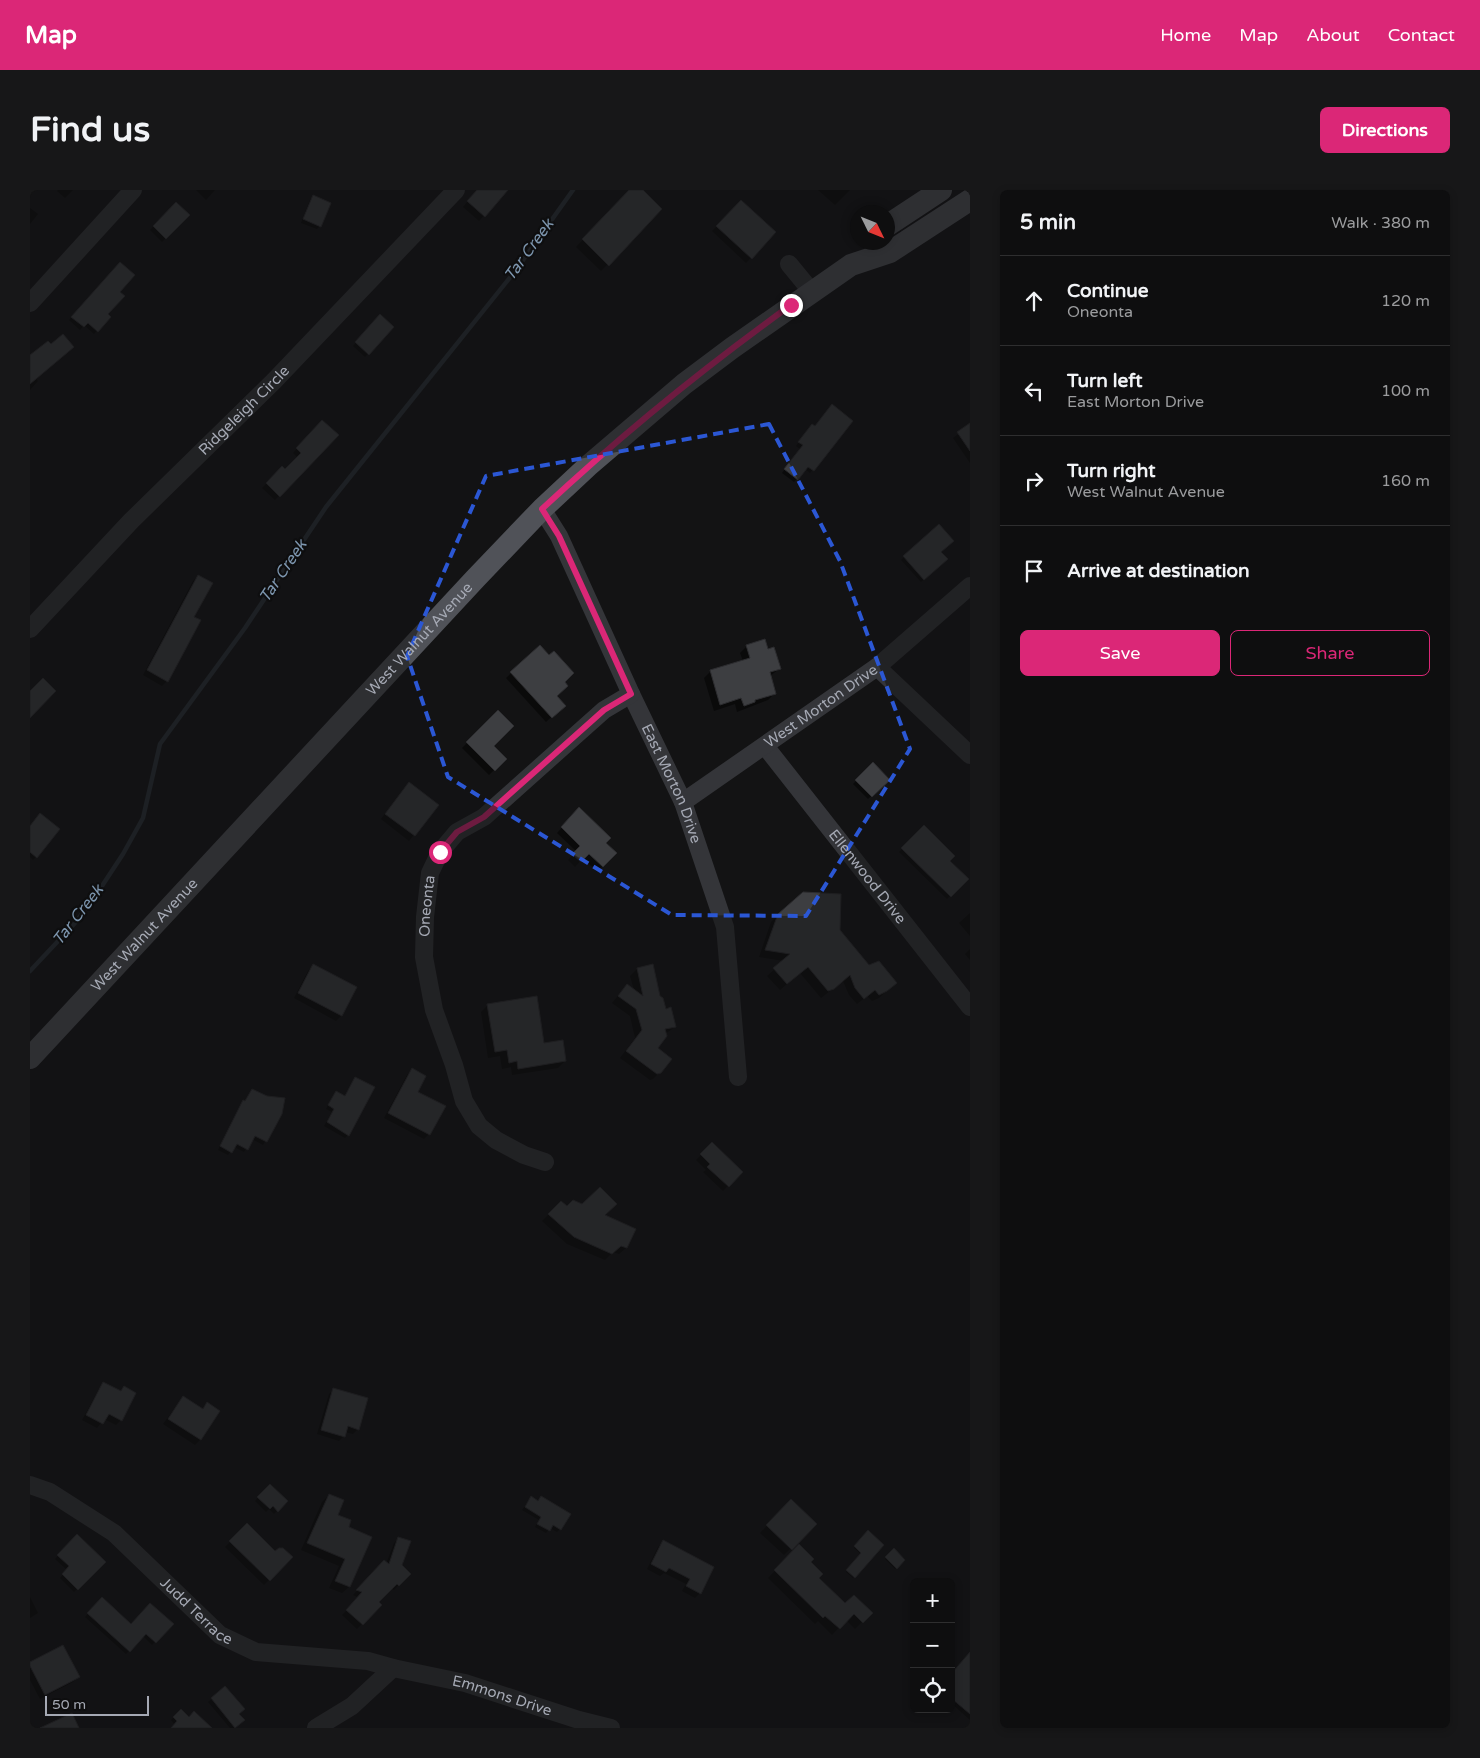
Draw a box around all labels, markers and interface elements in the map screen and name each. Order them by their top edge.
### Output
text: Map [25,21,77,50]
text: Home [1160,24,1211,46]
text: Map [1239,24,1278,46]
text: About [1306,24,1360,46]
text: Contact [1388,24,1455,46]
button: Directions [1320,107,1450,153]
text: Find us [30,109,150,151]
north arrow [850,205,895,250]
text: 5 min [1020,210,1076,235]
text: Walk · 380 m [1331,213,1430,233]
water label: Tar Creek [500,214,559,285]
text: Continue [1067,280,1149,302]
icon: ahead [1020,287,1048,315]
text: 120 m [1381,291,1430,311]
route end [780,294,803,317]
text: Oneonta [1067,302,1133,322]
street label: Ridgeleigh Circle [195,362,293,459]
text: Turn left [1067,370,1143,392]
icon: left [1020,377,1048,405]
text: 100 m [1381,381,1430,401]
text: East Morton Drive [1067,392,1204,412]
text: Turn right [1067,460,1155,482]
icon: right [1020,467,1048,495]
text: 160 m [1381,471,1430,491]
text: West Walnut Avenue [1067,482,1225,502]
water label: Tar Creek [255,535,312,606]
icon: arrive [1020,557,1048,585]
text: Arrive at destination [1067,560,1250,582]
street label: West Walnut Avenue [362,579,476,699]
button: Save [1020,630,1220,676]
button: Share [1230,630,1430,676]
street label: West Morton Drive [761,660,881,752]
street label: East Morton Drive [638,721,705,846]
street label: Ellenwood Drive [825,826,910,927]
route start [429,841,452,864]
street label: Oneonta [416,874,439,937]
street label: West Walnut Avenue [87,875,201,995]
water label: Tar Creek [48,880,109,949]
street label: Judd Terrace [157,1574,235,1649]
map controls [910,1578,955,1713]
button: + [910,1578,955,1623]
button: − [910,1623,955,1668]
button: locate [910,1668,955,1713]
street label: Emmons Drive [451,1672,554,1720]
scale bar [45,1693,149,1716]
text: 50 m [52,1696,86,1713]

